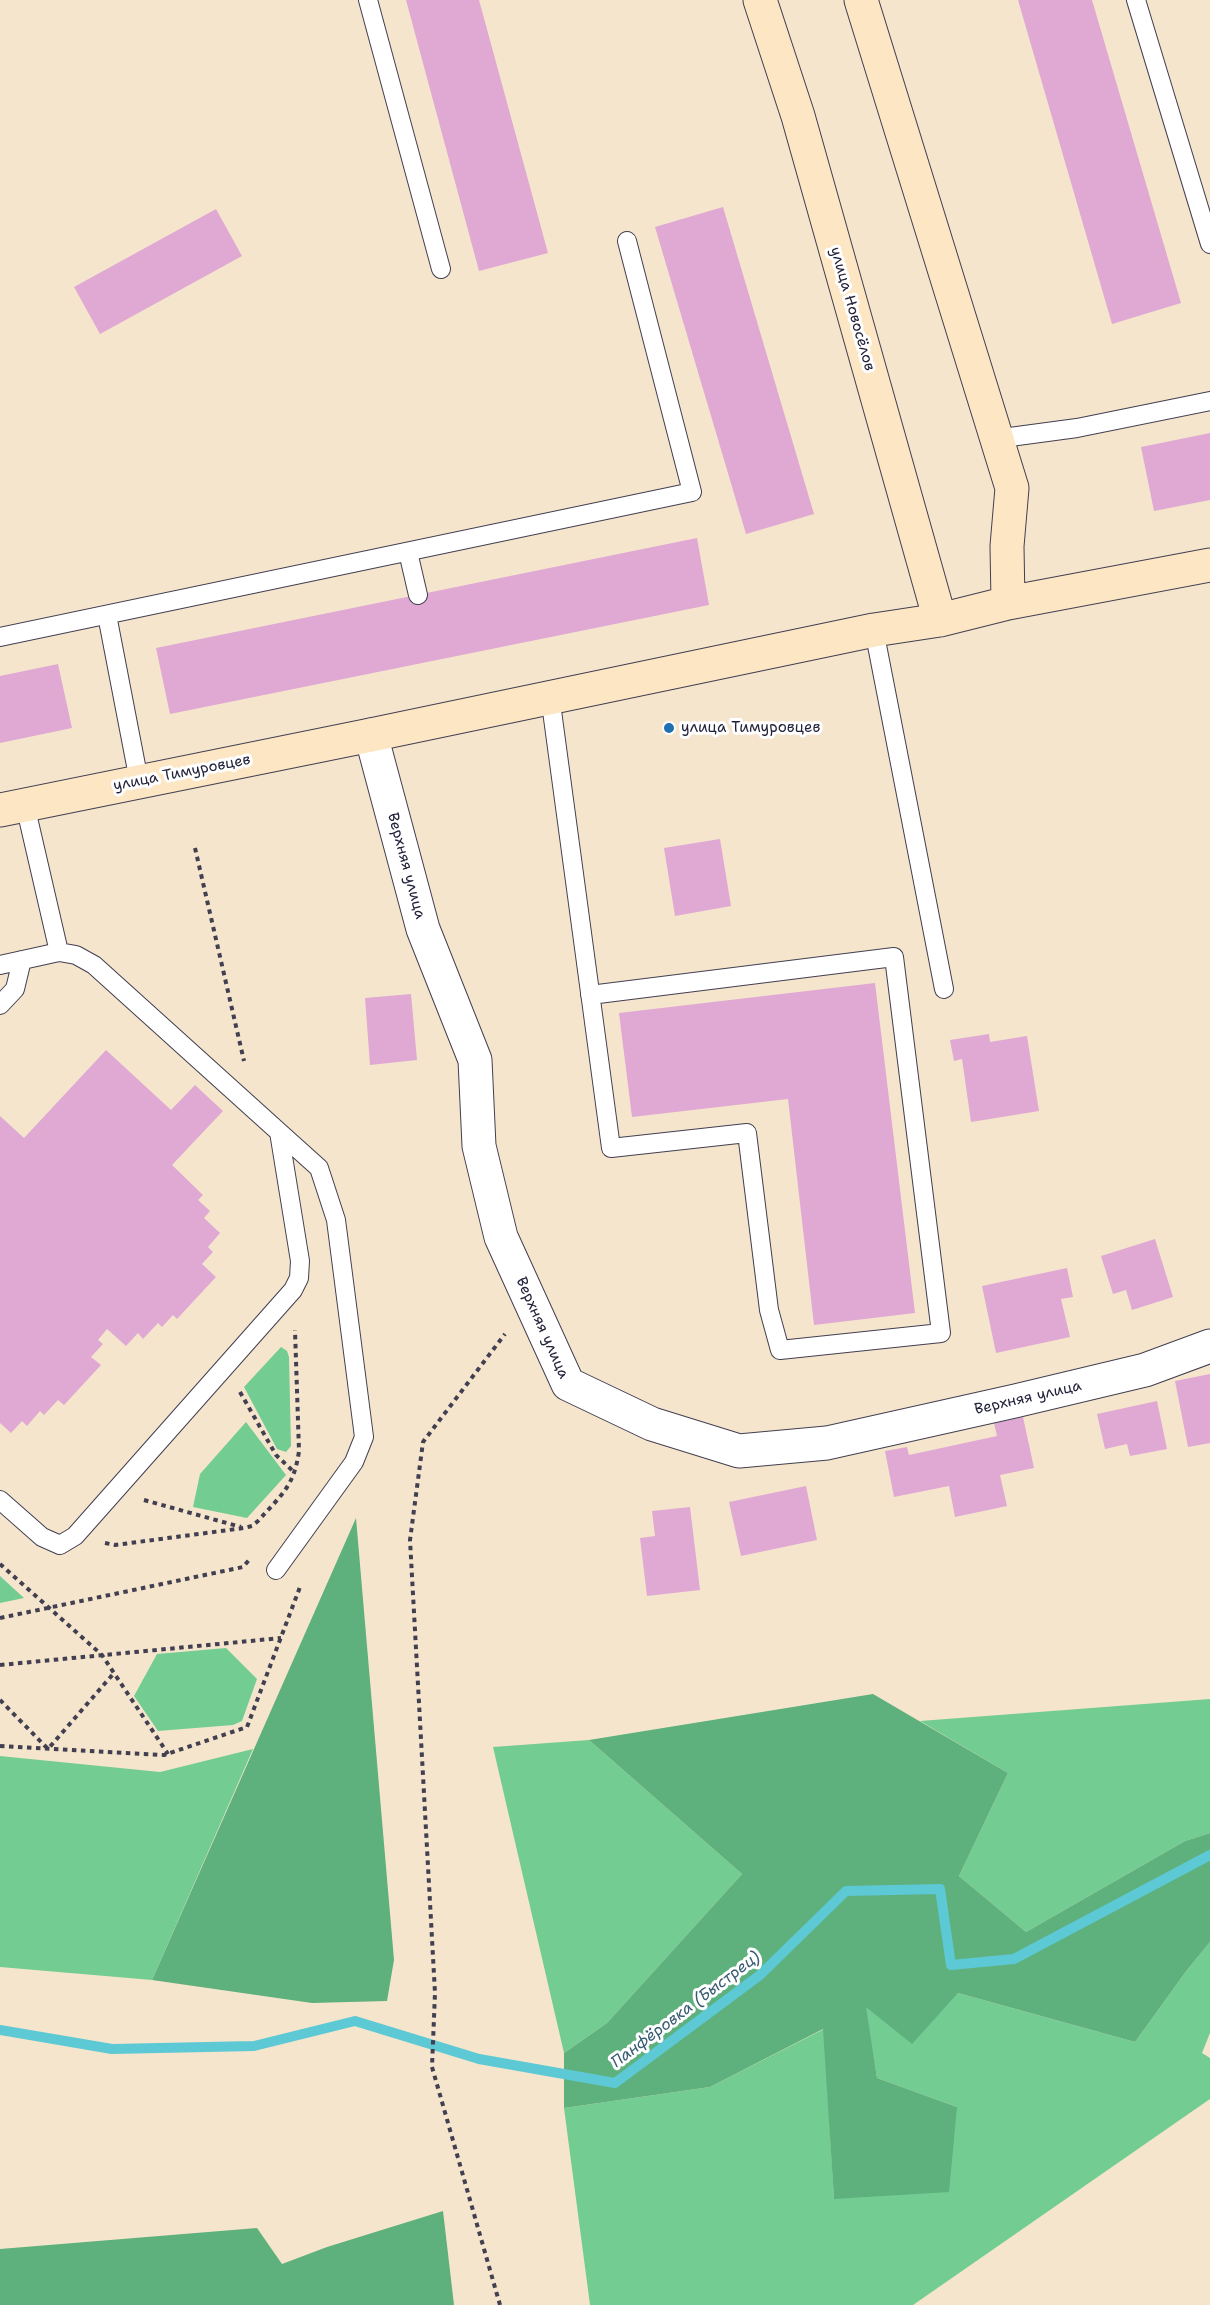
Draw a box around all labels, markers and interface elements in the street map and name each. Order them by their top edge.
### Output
street label: улица Новосёлов [826,245,878,373]
place label: улица Тимуровцев [681,719,820,737]
marker: улица Тимуровцев [662,721,676,735]
street label: улица Тимуровцев [112,751,252,795]
street label: Верхняя улица [383,811,429,921]
street label: Верхняя улица [512,1275,572,1381]
street label: Верхняя улица [973,1377,1083,1419]
water label: Панфёровка (Быстрец) [608,1948,764,2072]

